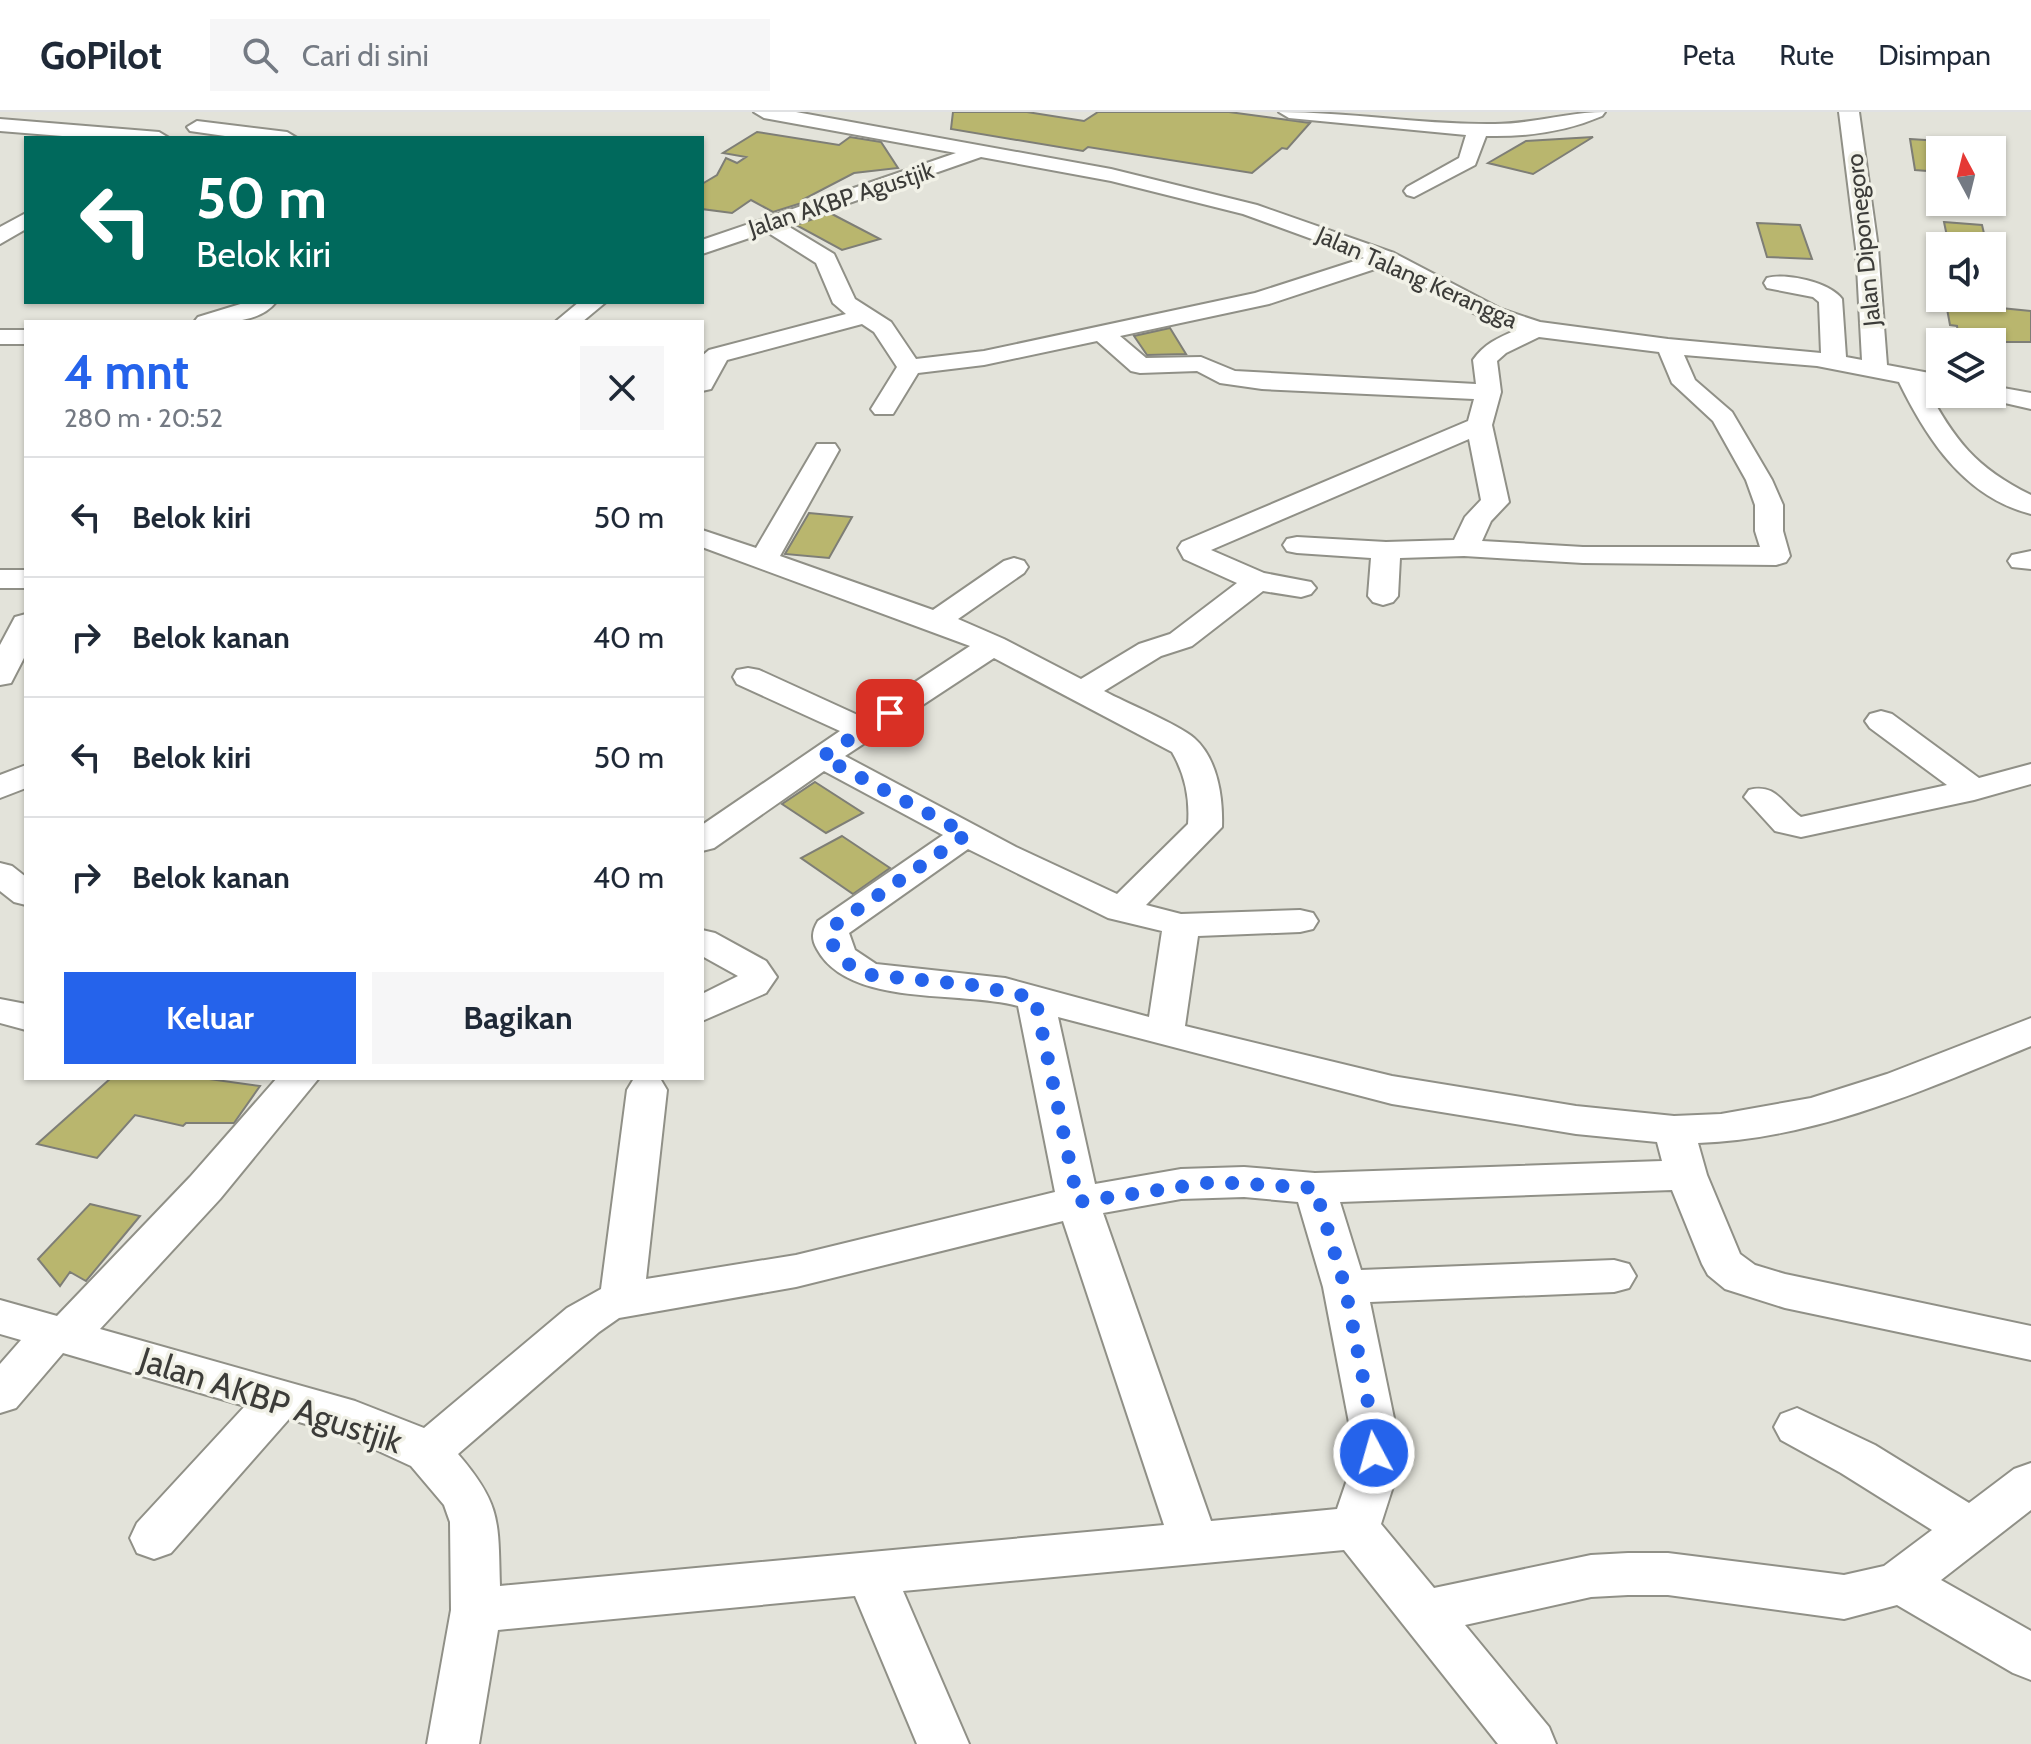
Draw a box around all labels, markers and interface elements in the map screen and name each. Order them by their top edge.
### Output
search box [210,19,770,91]
text: GoPilot [40,32,162,79]
icon: search [238,33,282,77]
text: Cari di sini [302,37,429,74]
text: Peta [1682,38,1735,72]
text: Rute [1779,38,1834,72]
text: Disimpan [1878,38,1991,72]
north arrow [1926,136,2006,216]
map controls [1926,136,2006,408]
street label: Jalan Diponegoro [1840,152,1887,329]
street label: Jalan AKBP Agustjik [744,155,938,243]
text: 50 m [196,164,327,232]
icon: left [64,168,168,272]
street label: Jalan Talang Kerangga [1311,219,1522,335]
text: Belok kiri [196,232,331,276]
button: sound [1926,232,2006,312]
button: layers [1926,328,2006,408]
text: 4 mnt [64,343,189,401]
button: close [580,346,664,430]
text: 280 m · 20:52 [64,402,223,434]
icon: left [64,495,108,539]
text: Belok kiri [132,499,251,536]
text: 50 m [594,499,664,536]
icon: right [64,615,108,659]
text: Belok kanan [132,619,290,656]
text: 40 m [593,619,664,656]
pin [856,679,924,747]
icon: arrive [868,691,912,735]
icon: left [64,735,108,779]
text: Belok kiri [132,739,251,776]
text: 50 m [594,739,664,776]
icon: right [64,855,108,899]
text: Belok kanan [132,859,290,896]
text: 40 m [593,859,664,896]
button: Keluar [64,972,356,1064]
button: Bagikan [372,972,664,1064]
street label: Jalan AKBP Agustjik [133,1337,408,1463]
position arrow [1332,1411,1416,1495]

